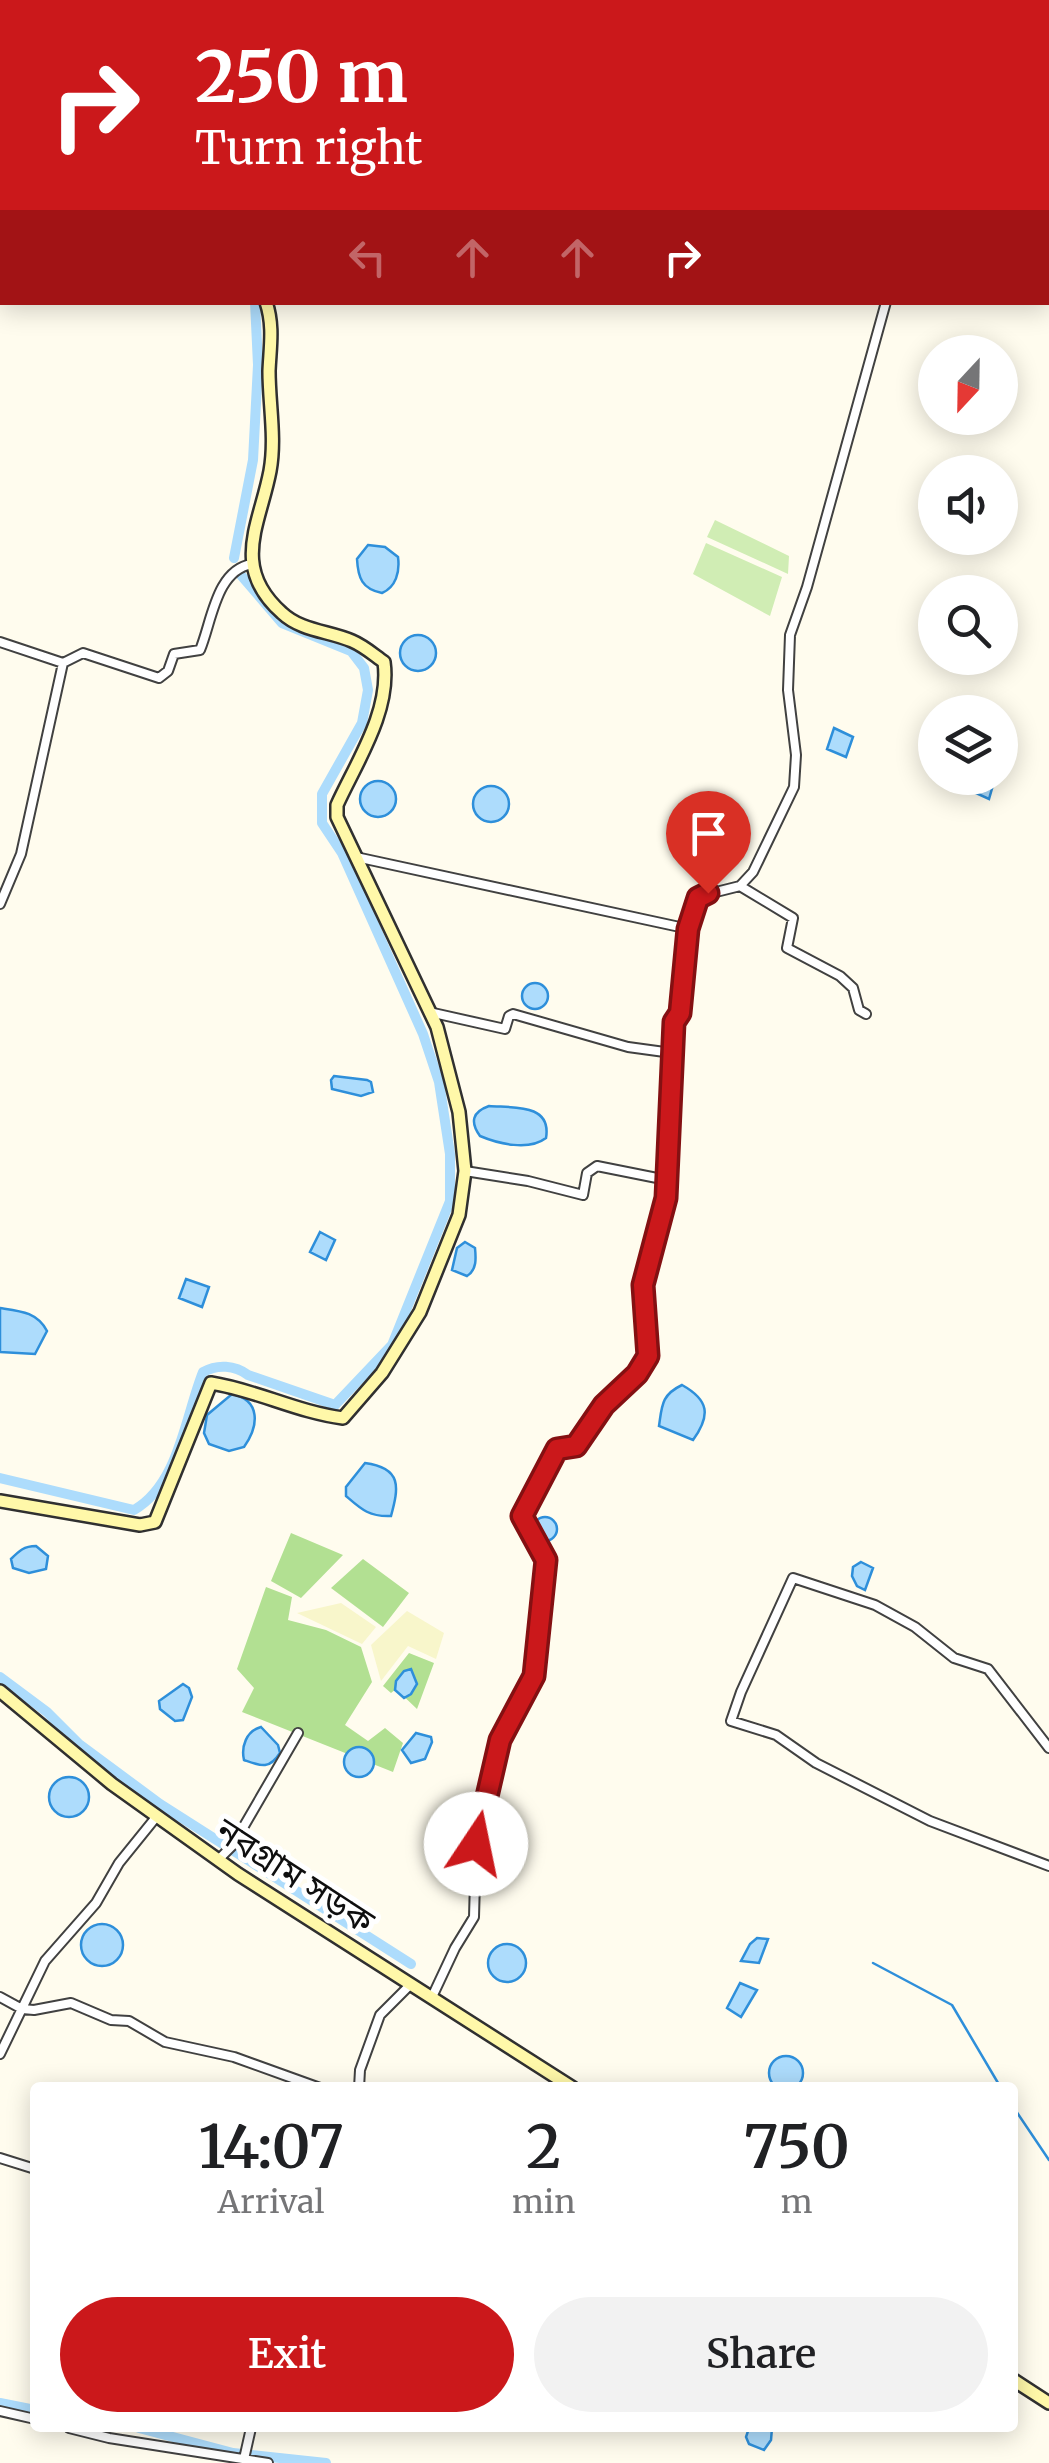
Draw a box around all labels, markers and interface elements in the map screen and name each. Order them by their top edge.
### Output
text: 250 m [195,33,408,121]
icon: right [30,40,160,170]
text: Turn right [195,120,423,176]
icon: left [340,230,395,285]
icon: ahead [445,230,500,285]
icon: ahead [550,230,605,285]
icon: right [655,230,710,285]
north arrow [918,335,1018,435]
map controls [918,335,1018,795]
button: sound [918,455,1018,555]
button: search [918,575,1018,675]
button: layers [918,695,1018,795]
pin [666,791,751,894]
icon: arrive [681,806,736,861]
position arrow [424,1792,528,1896]
street label: নবগ্রাম সড়ক [207,1808,383,1944]
text: 14:07 [198,2109,344,2184]
text: 2 [526,2109,561,2184]
text: 750 [744,2109,850,2184]
text: Arrival [218,2182,324,2222]
text: min [512,2182,575,2222]
text: m [781,2182,813,2222]
button: Exit [60,2297,514,2412]
button: Share [534,2297,988,2412]

